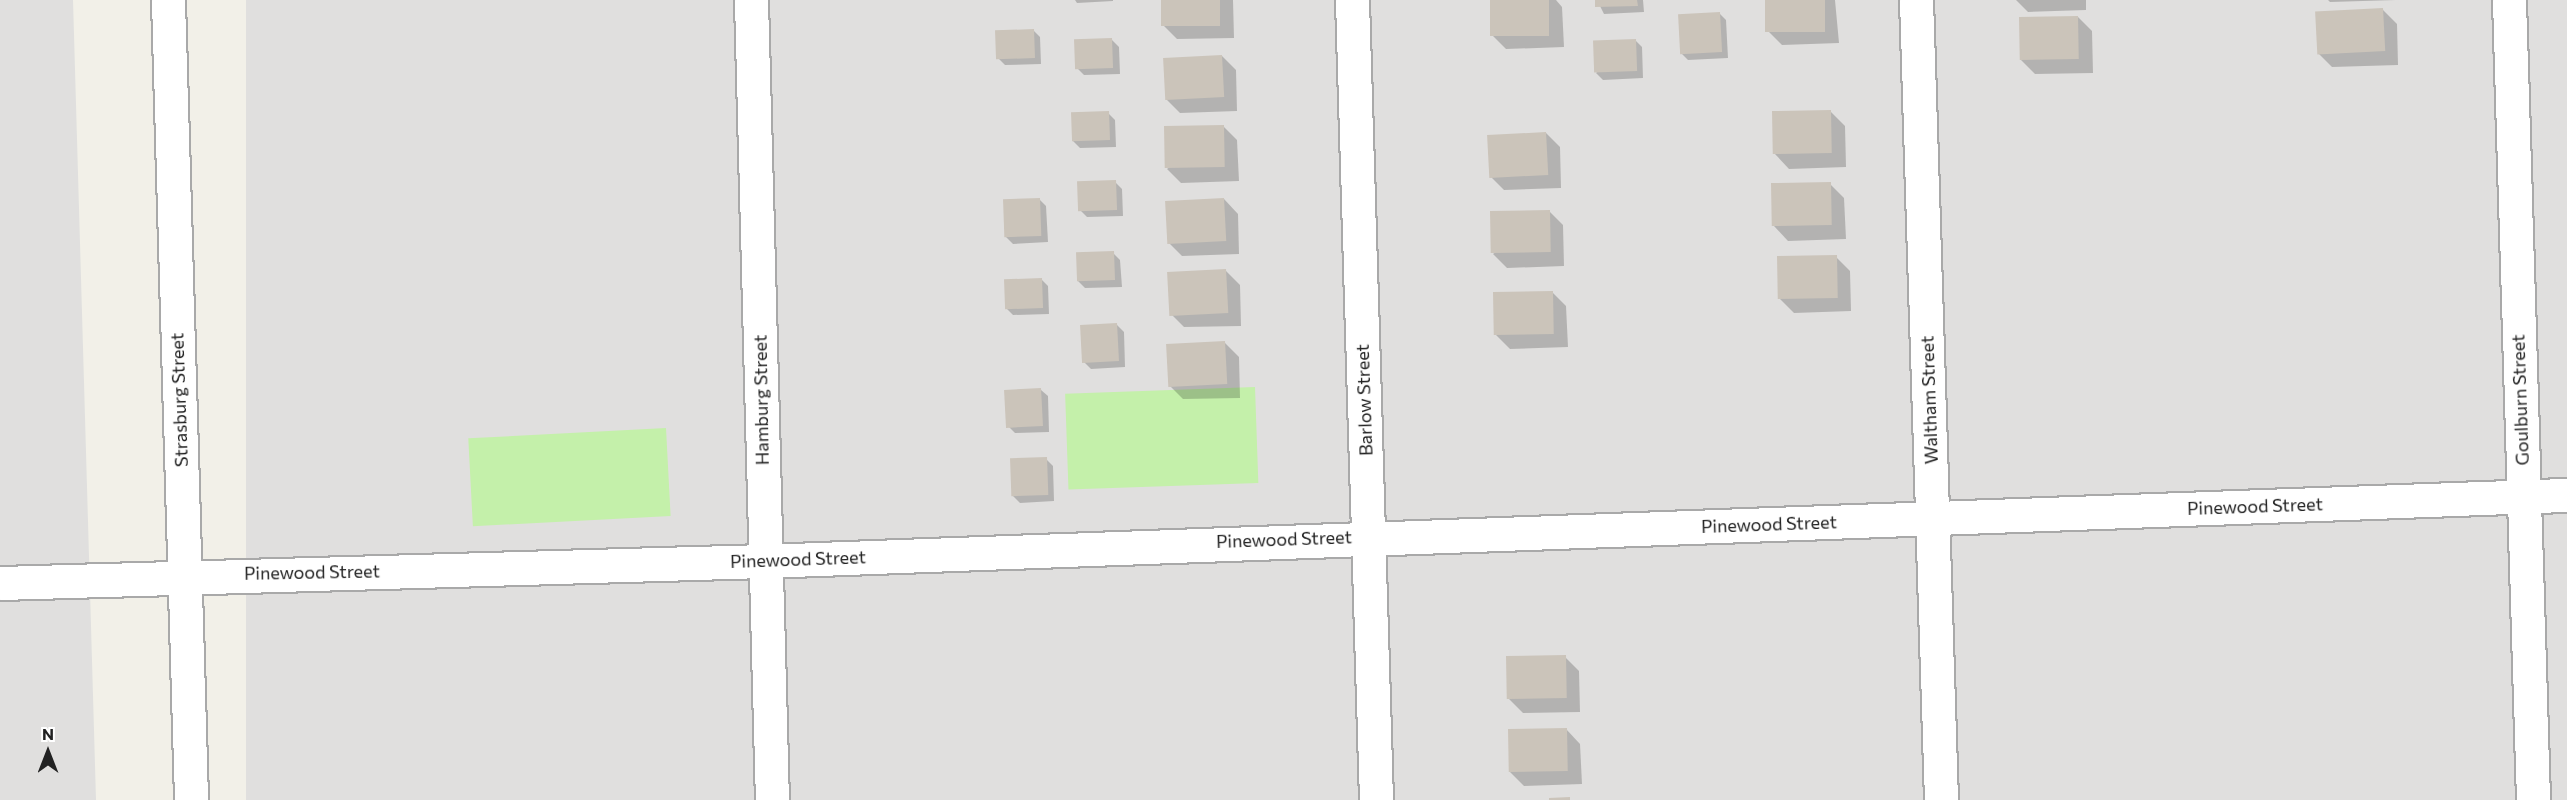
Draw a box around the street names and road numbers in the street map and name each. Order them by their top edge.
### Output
street label: Strasburg Street [166,332,192,468]
street label: Goulburn Street [2507,334,2533,466]
street label: Hamburg Street [749,335,773,465]
street label: Waltham Street [1916,335,1942,465]
street label: Barlow Street [1351,344,1377,456]
street label: Pinewood Street [2187,493,2323,519]
street label: Pinewood Street [1701,511,1837,537]
street label: Pinewood Street [1216,526,1352,552]
street label: Pinewood Street [730,546,866,572]
street label: Pinewood Street [244,560,380,584]

